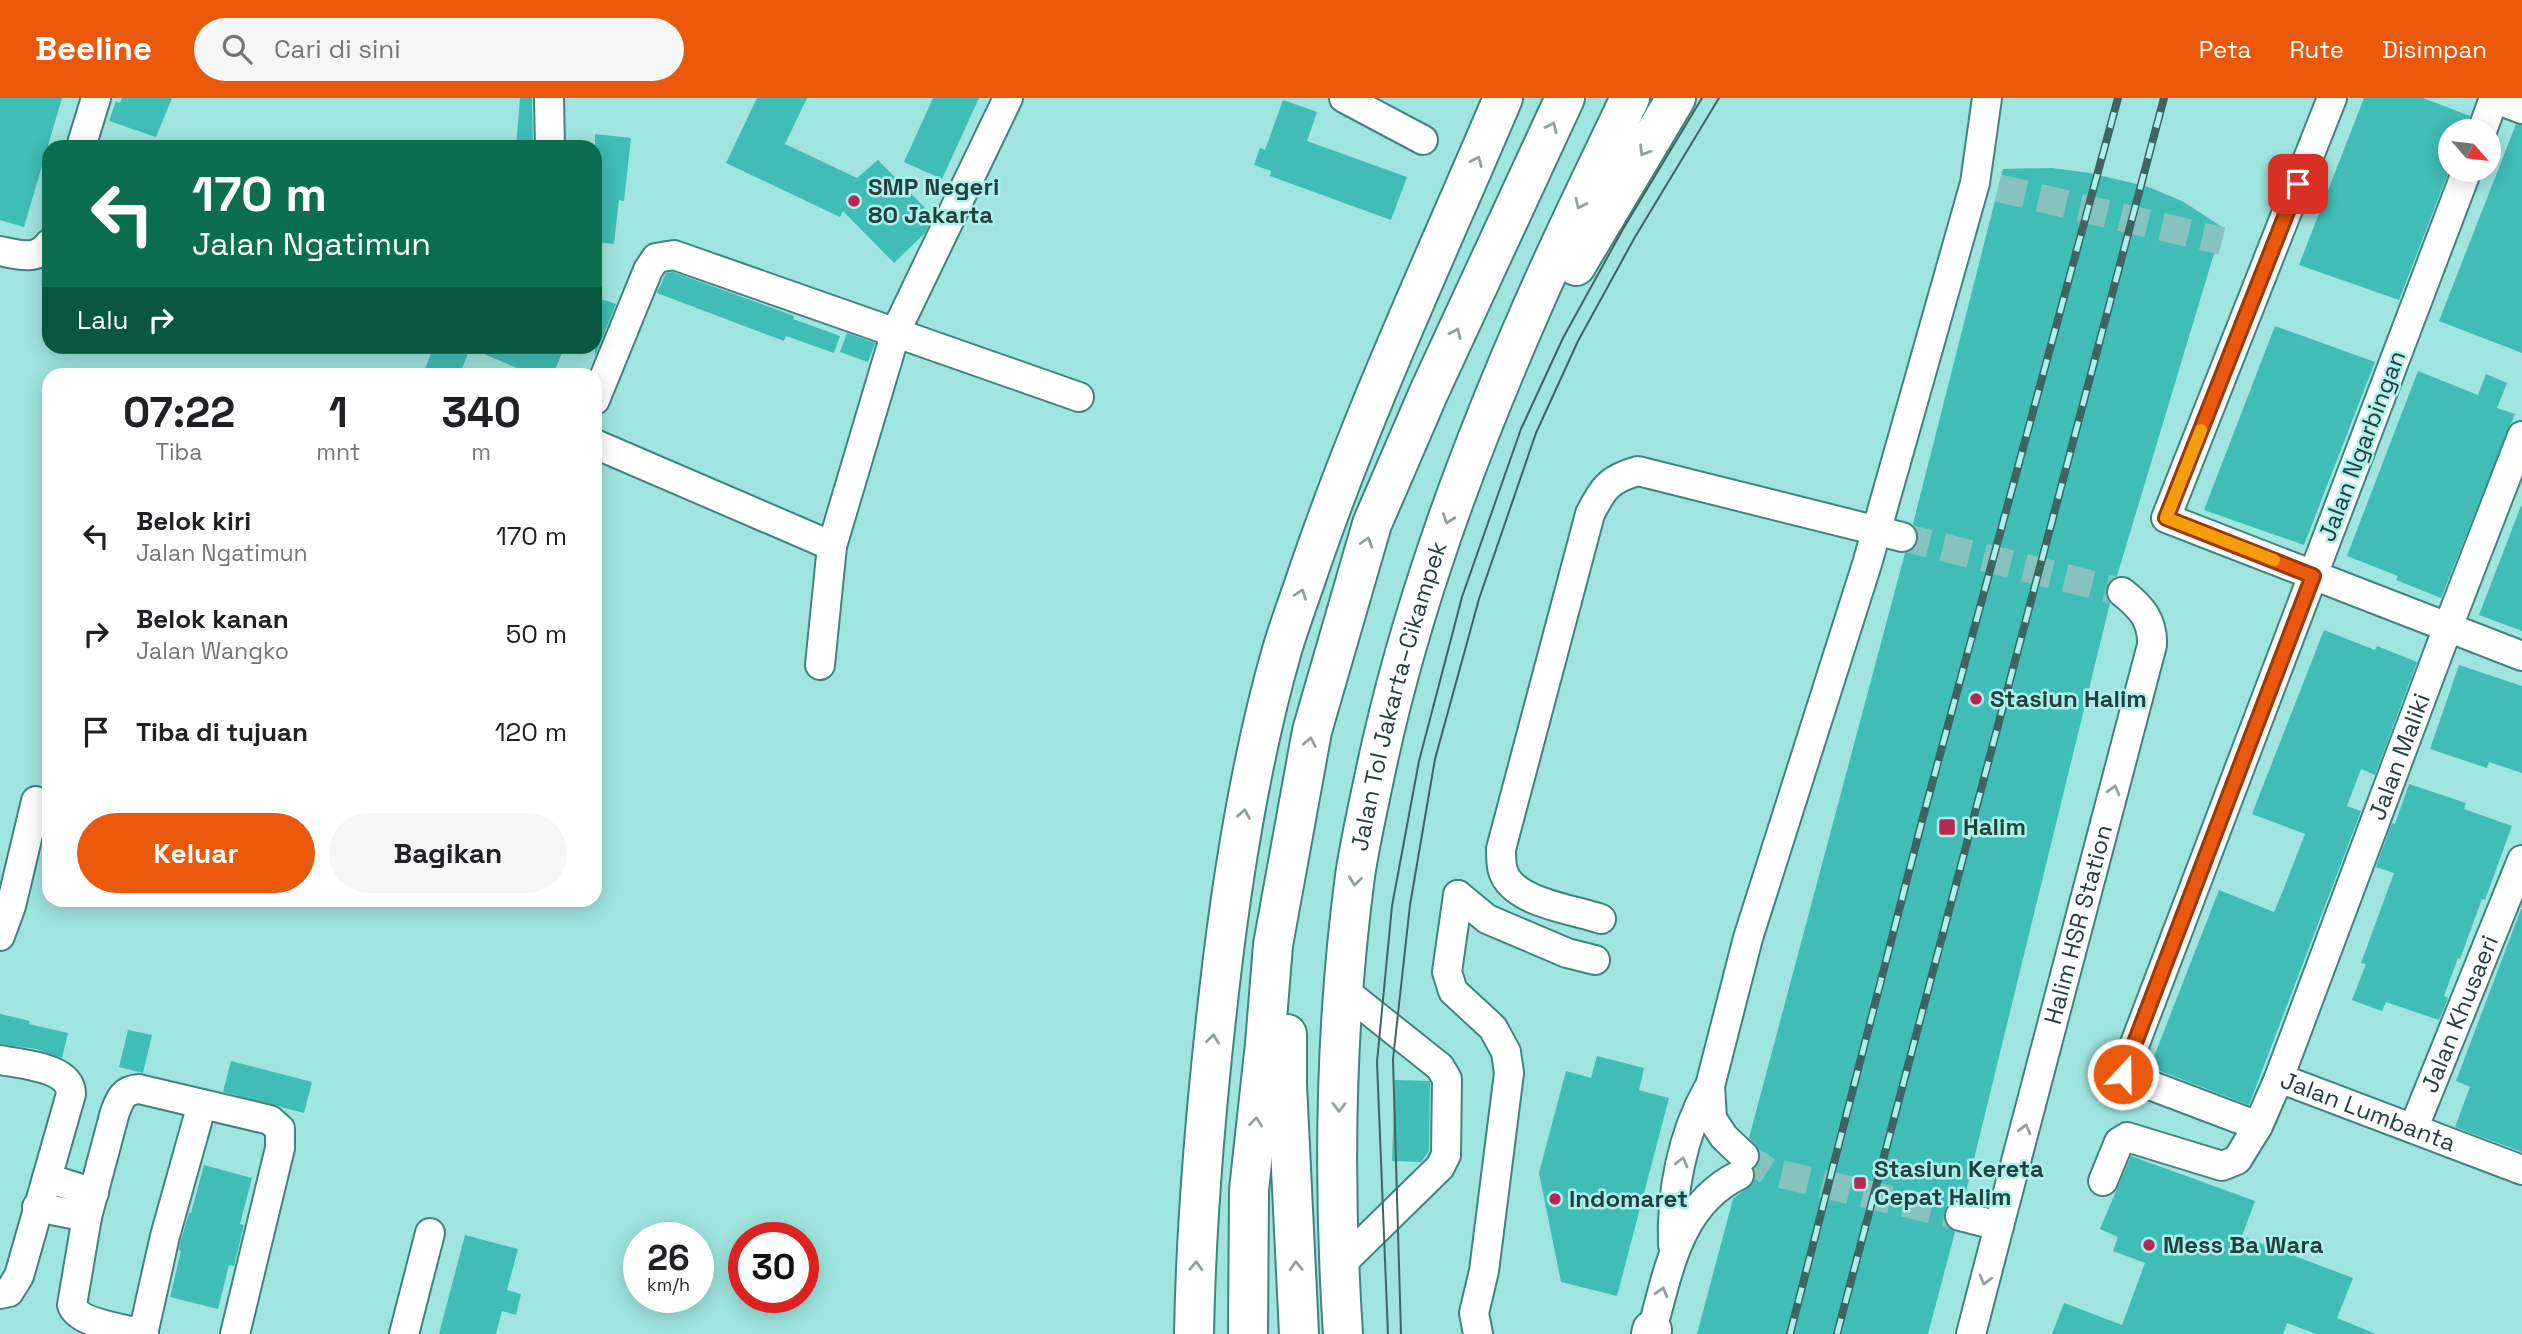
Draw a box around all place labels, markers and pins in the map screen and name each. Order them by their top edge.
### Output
pin [2268,154,2328,214]
place label: SMP Negeri 80 Jakarta [868,171,999,230]
marker: SMP Negeri 80 Jakarta [846,193,862,209]
place label: Stasiun Halim [1990,683,2147,714]
marker: Stasiun Halim [1968,691,1984,707]
place label: Halim [1963,811,2026,842]
marker: Halim [1937,817,1957,837]
place label: Stasiun Kereta Cepat Halim [1874,1153,2044,1212]
marker: Stasiun Kereta Cepat Halim [1852,1175,1868,1191]
place label: Indomaret [1569,1183,1688,1214]
marker: Indomaret [1547,1191,1563,1207]
place label: Mess Ba Wara [2163,1229,2324,1260]
marker: Mess Ba Wara [2141,1237,2157,1253]

